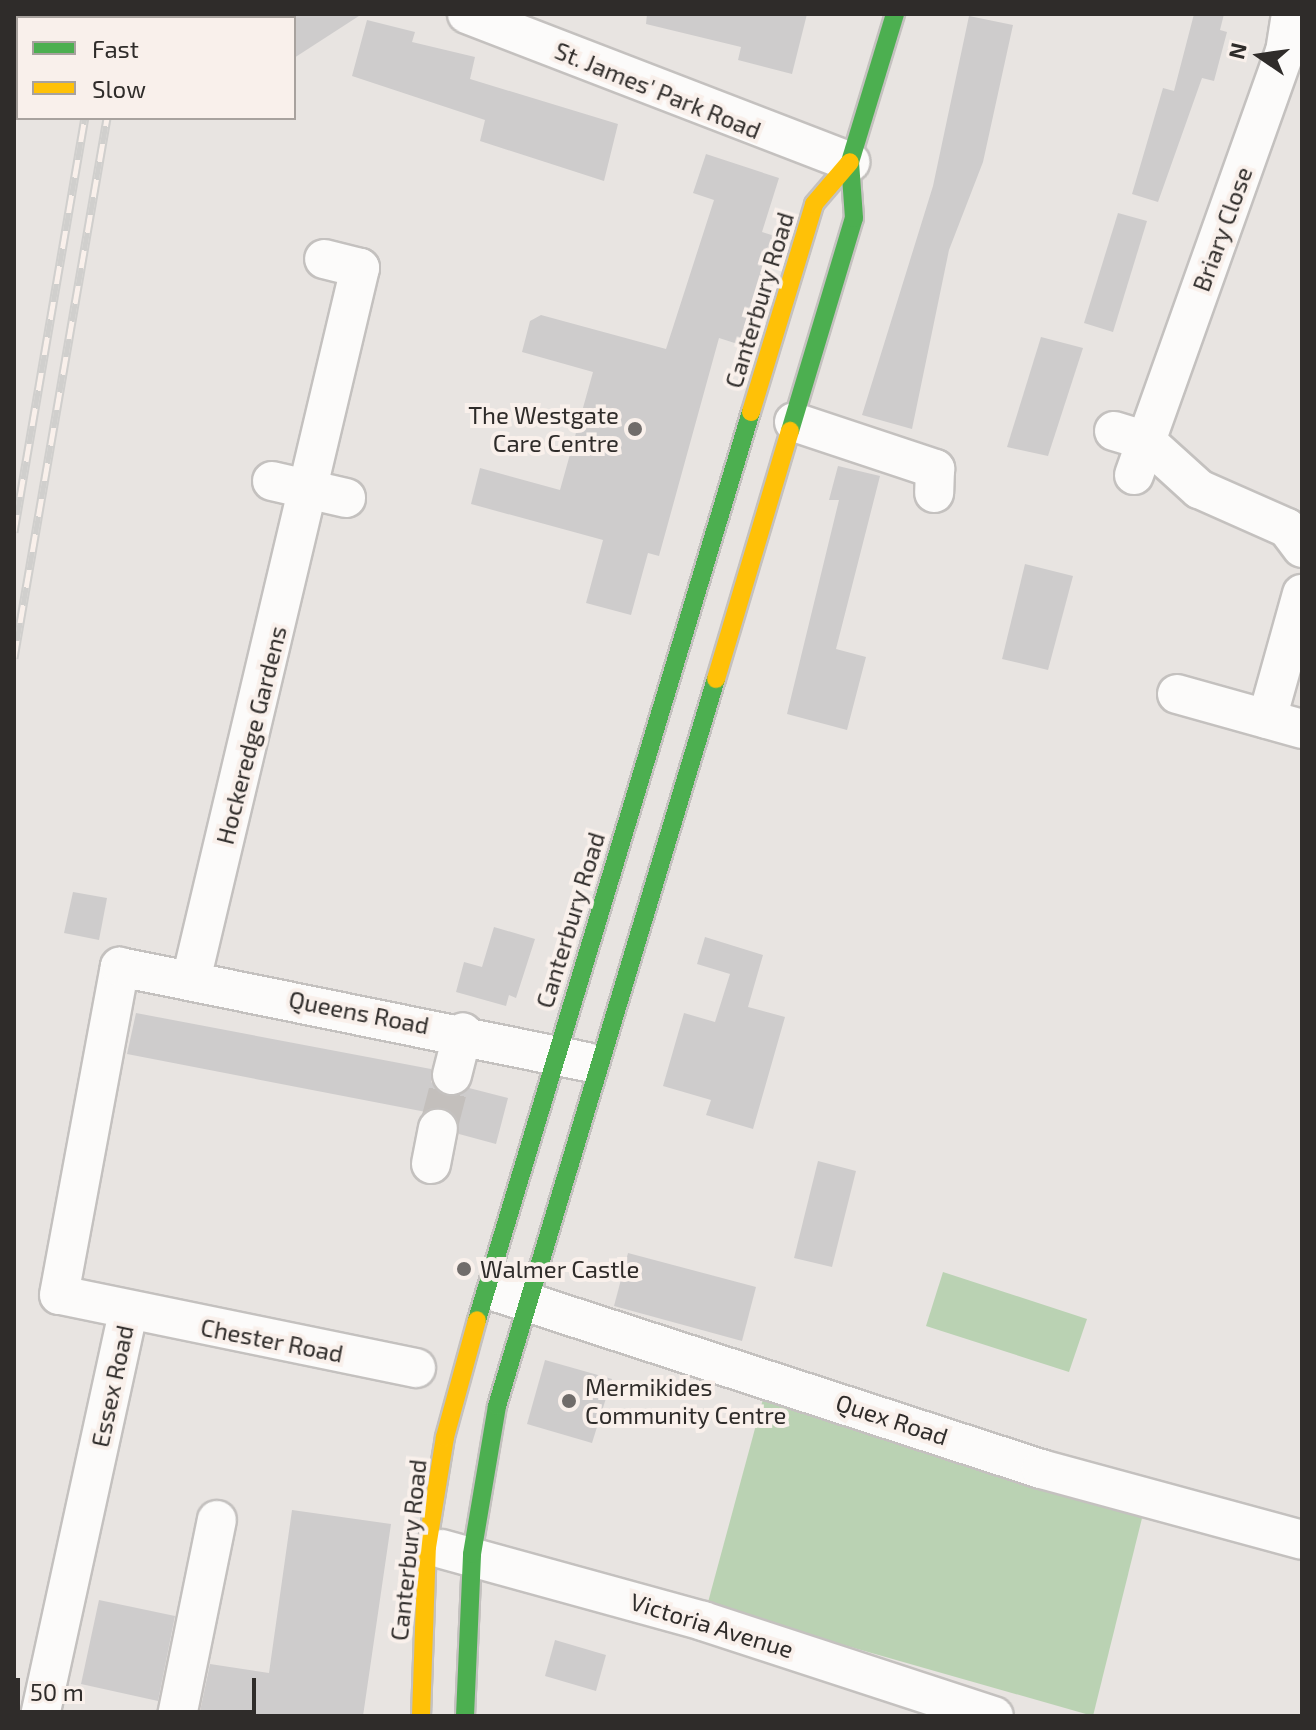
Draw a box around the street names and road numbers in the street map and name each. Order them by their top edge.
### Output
street label: St. James' Park Road [550,35,766,145]
street label: Briary Close [1186,163,1258,295]
street label: Canterbury Road [719,208,799,392]
street label: Hockeredge Gardens [210,623,292,847]
street label: Canterbury Road [530,828,610,1012]
street label: Queens Road [286,984,432,1040]
street label: Chester Road [198,1312,346,1368]
street label: Essex Road [85,1322,139,1450]
street label: Quex Road [832,1387,952,1451]
street label: Canterbury Road [384,1458,432,1642]
street label: Victoria Avenue [627,1586,797,1664]

